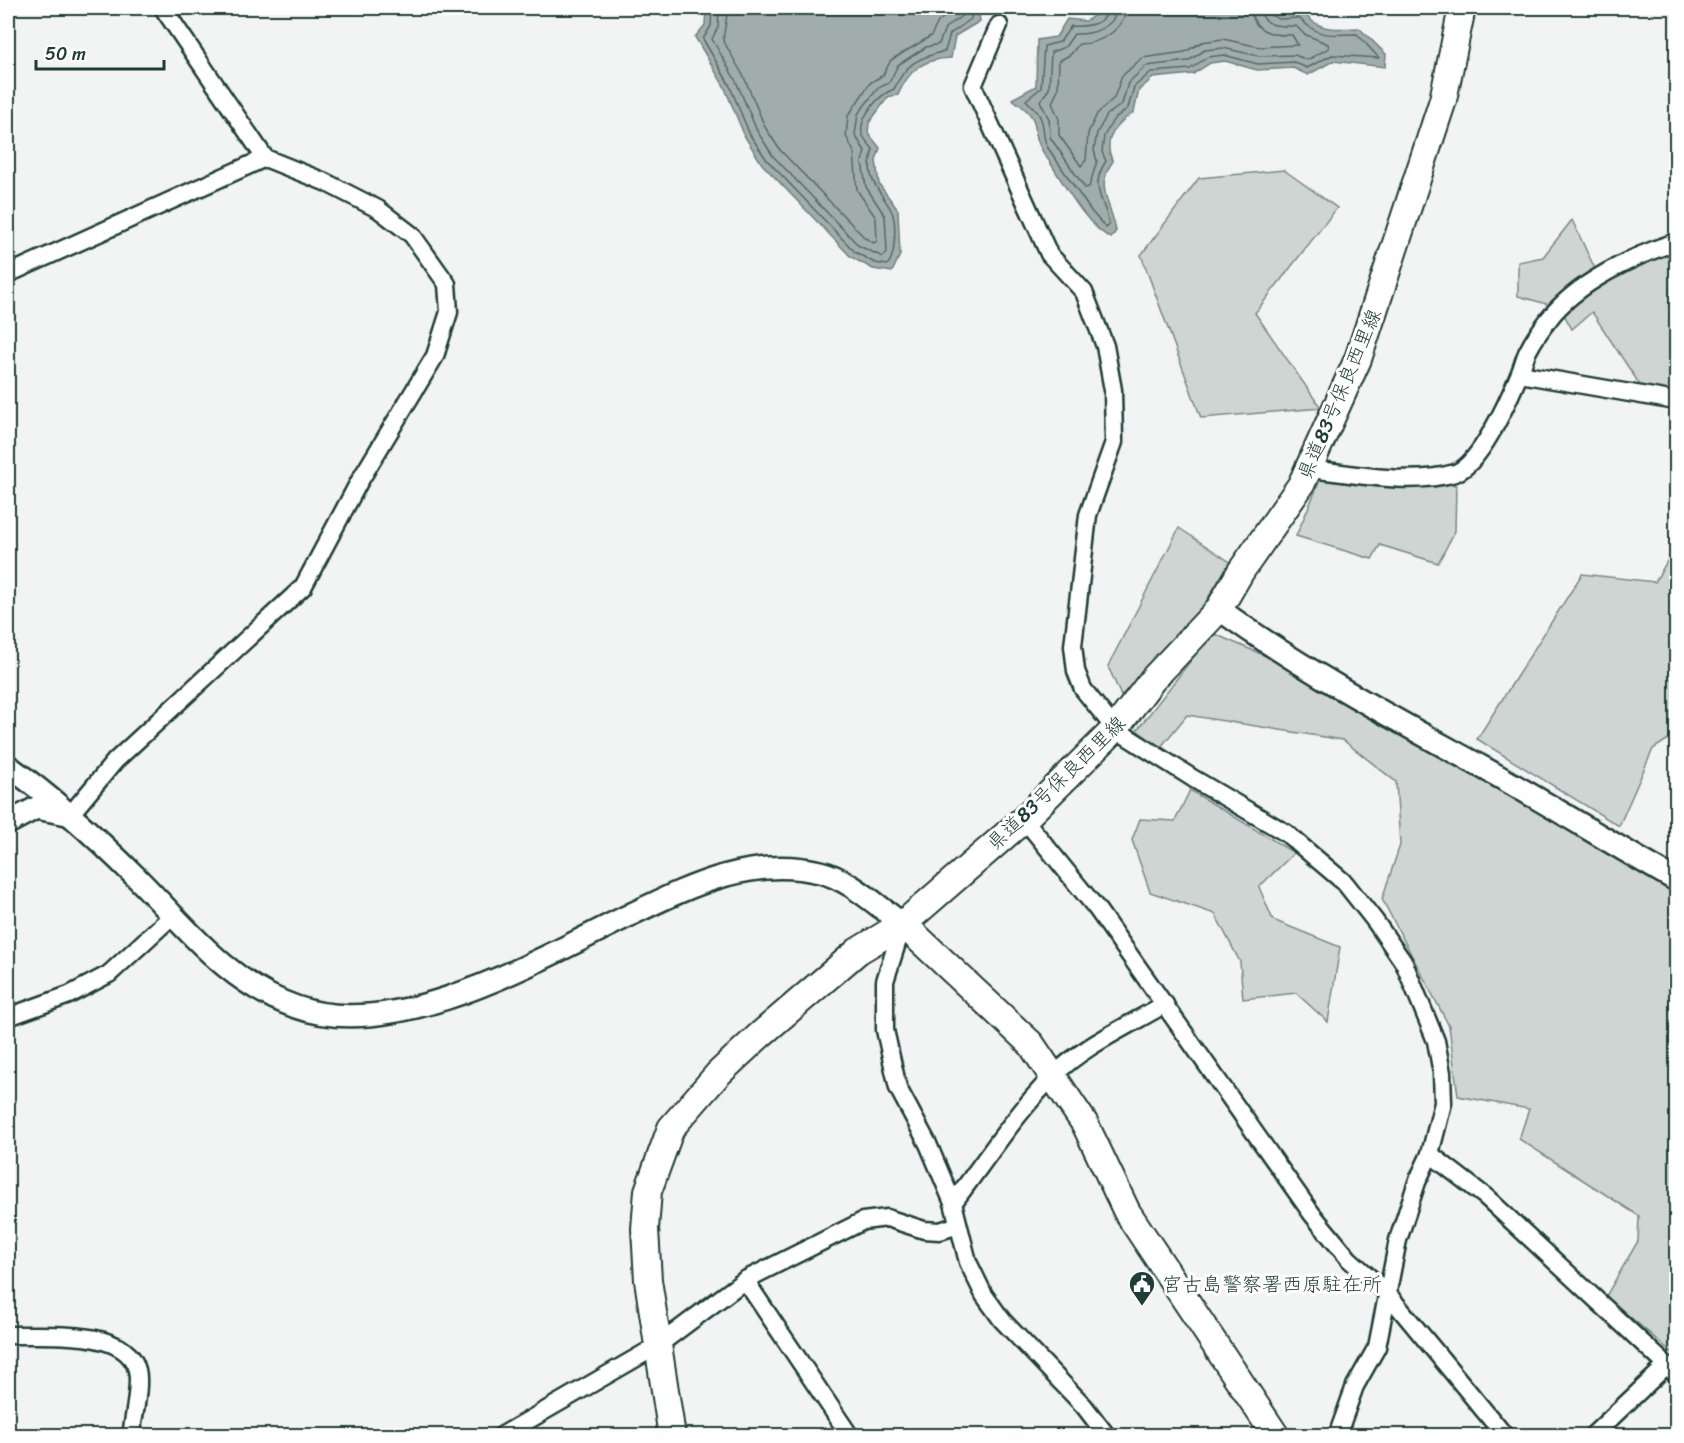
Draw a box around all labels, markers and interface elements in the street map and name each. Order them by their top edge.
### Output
scale bar [36,33,164,71]
text: 50 m [45,38,86,70]
street label: 県道83号保良西里線 [1288,303,1391,485]
street label: 県道83号保良西里線 [978,707,1134,860]
place label: 宮古島警察署西原駐在所 [1162,1267,1382,1302]
public building icon: 宮古島警察署西原駐在所 [1127,1269,1157,1307]

